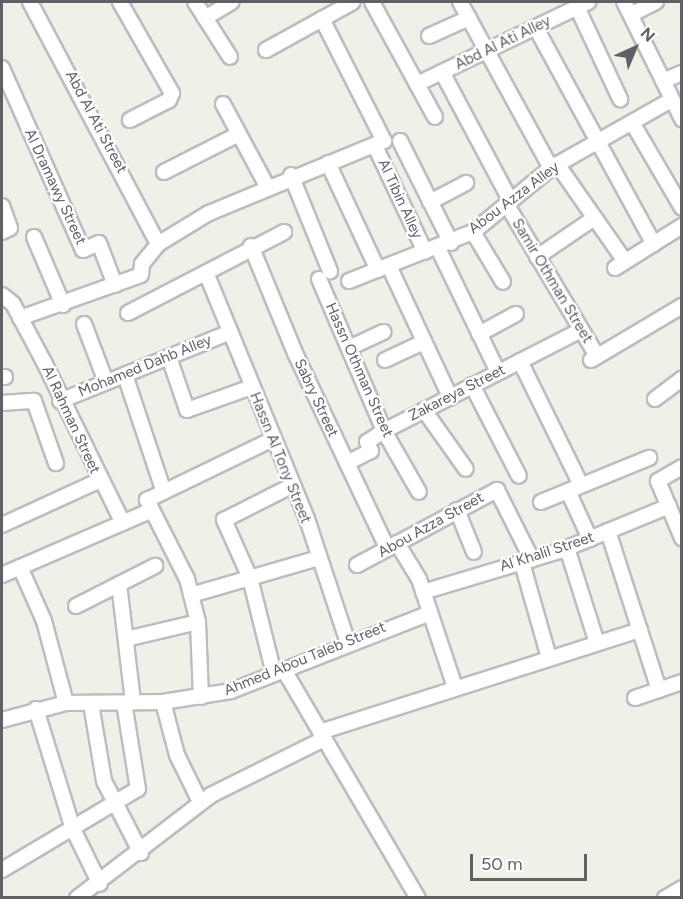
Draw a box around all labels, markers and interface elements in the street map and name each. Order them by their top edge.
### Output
street label: Abd Al Ati Alley [452,12,554,74]
north arrow [605,18,665,78]
text: N [637,24,659,46]
street label: Abd Al Ati Street [61,68,131,176]
street label: Al Dramawy Street [20,126,90,248]
street label: Al Tibin Alley [374,156,426,242]
street label: Abou Azza Alley [465,158,563,238]
street label: Samir Othman Street [508,215,596,347]
street label: Hassn Othman Street [321,300,397,440]
street label: Mohamed Dahb Alley [76,331,214,401]
street label: Sabry Street [290,356,342,440]
street label: Zakareya Street [406,361,508,425]
street label: Al Rahman Street [38,363,104,477]
street label: Hassn Al Tony Street [245,390,315,526]
street label: Abou Azza Street [375,489,487,561]
street label: Al Khalil Street [498,528,596,576]
street label: Ahmed Abou Taleb Street [222,618,388,700]
scale bar [473,842,590,880]
text: 50 m [481,853,523,875]

